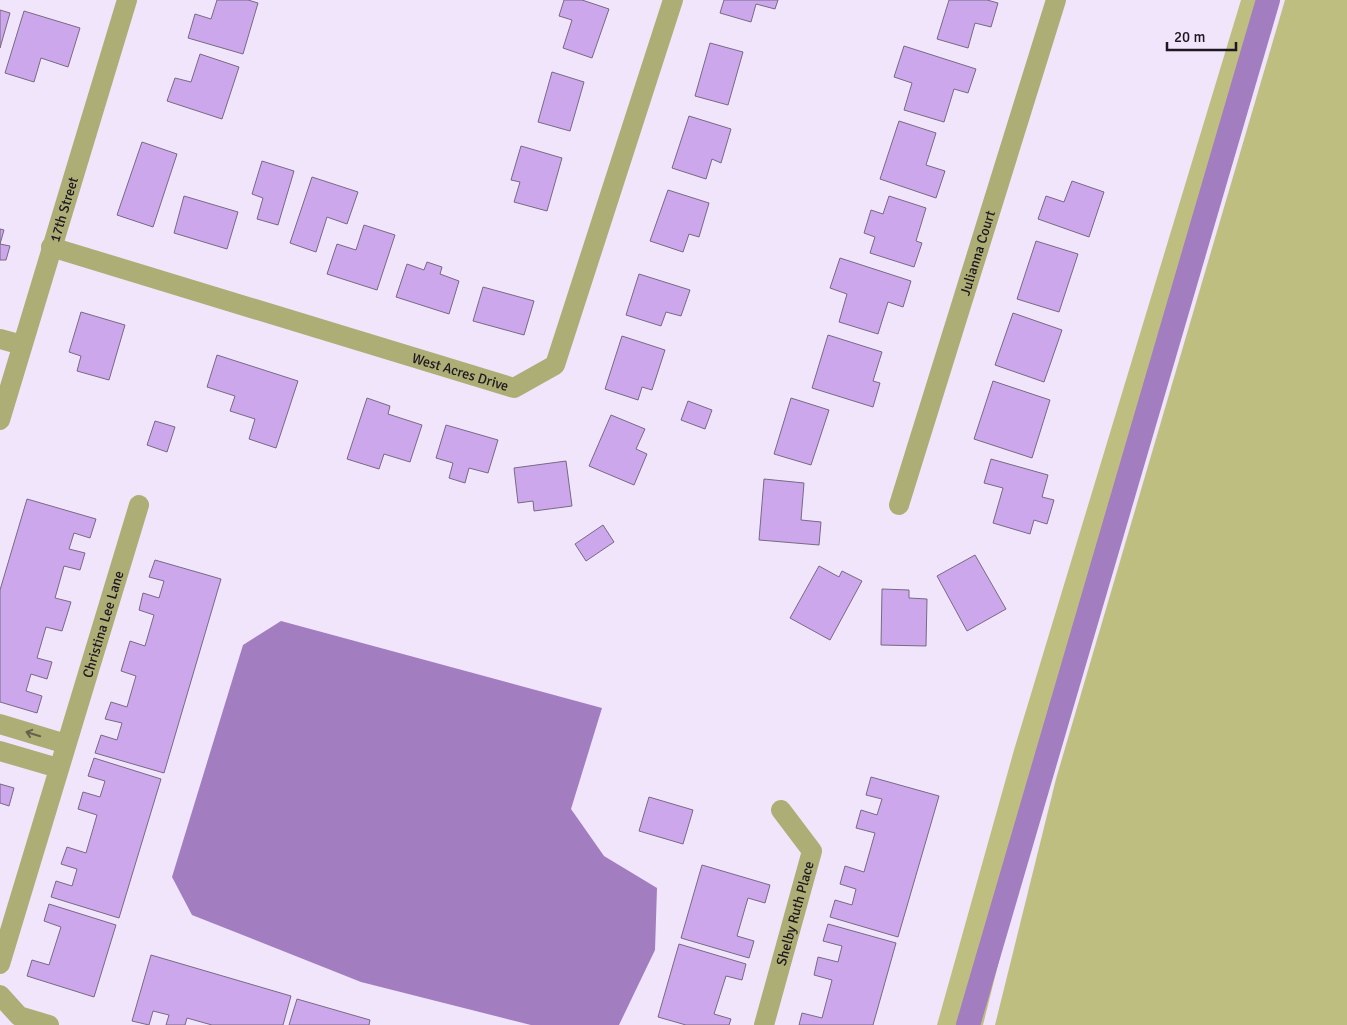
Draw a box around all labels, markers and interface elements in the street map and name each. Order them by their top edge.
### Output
scale bar [1167,20,1236,52]
text: 20 m [1174,28,1205,46]
street label: 17th Street [46,175,82,244]
street label: Julianna Court [956,208,999,297]
street label: West Acres Drive [410,349,511,394]
street label: Christina Lee Lane [79,569,127,680]
one-way arrow [25,728,41,738]
street label: Shelby Ruth Place [772,859,817,967]

